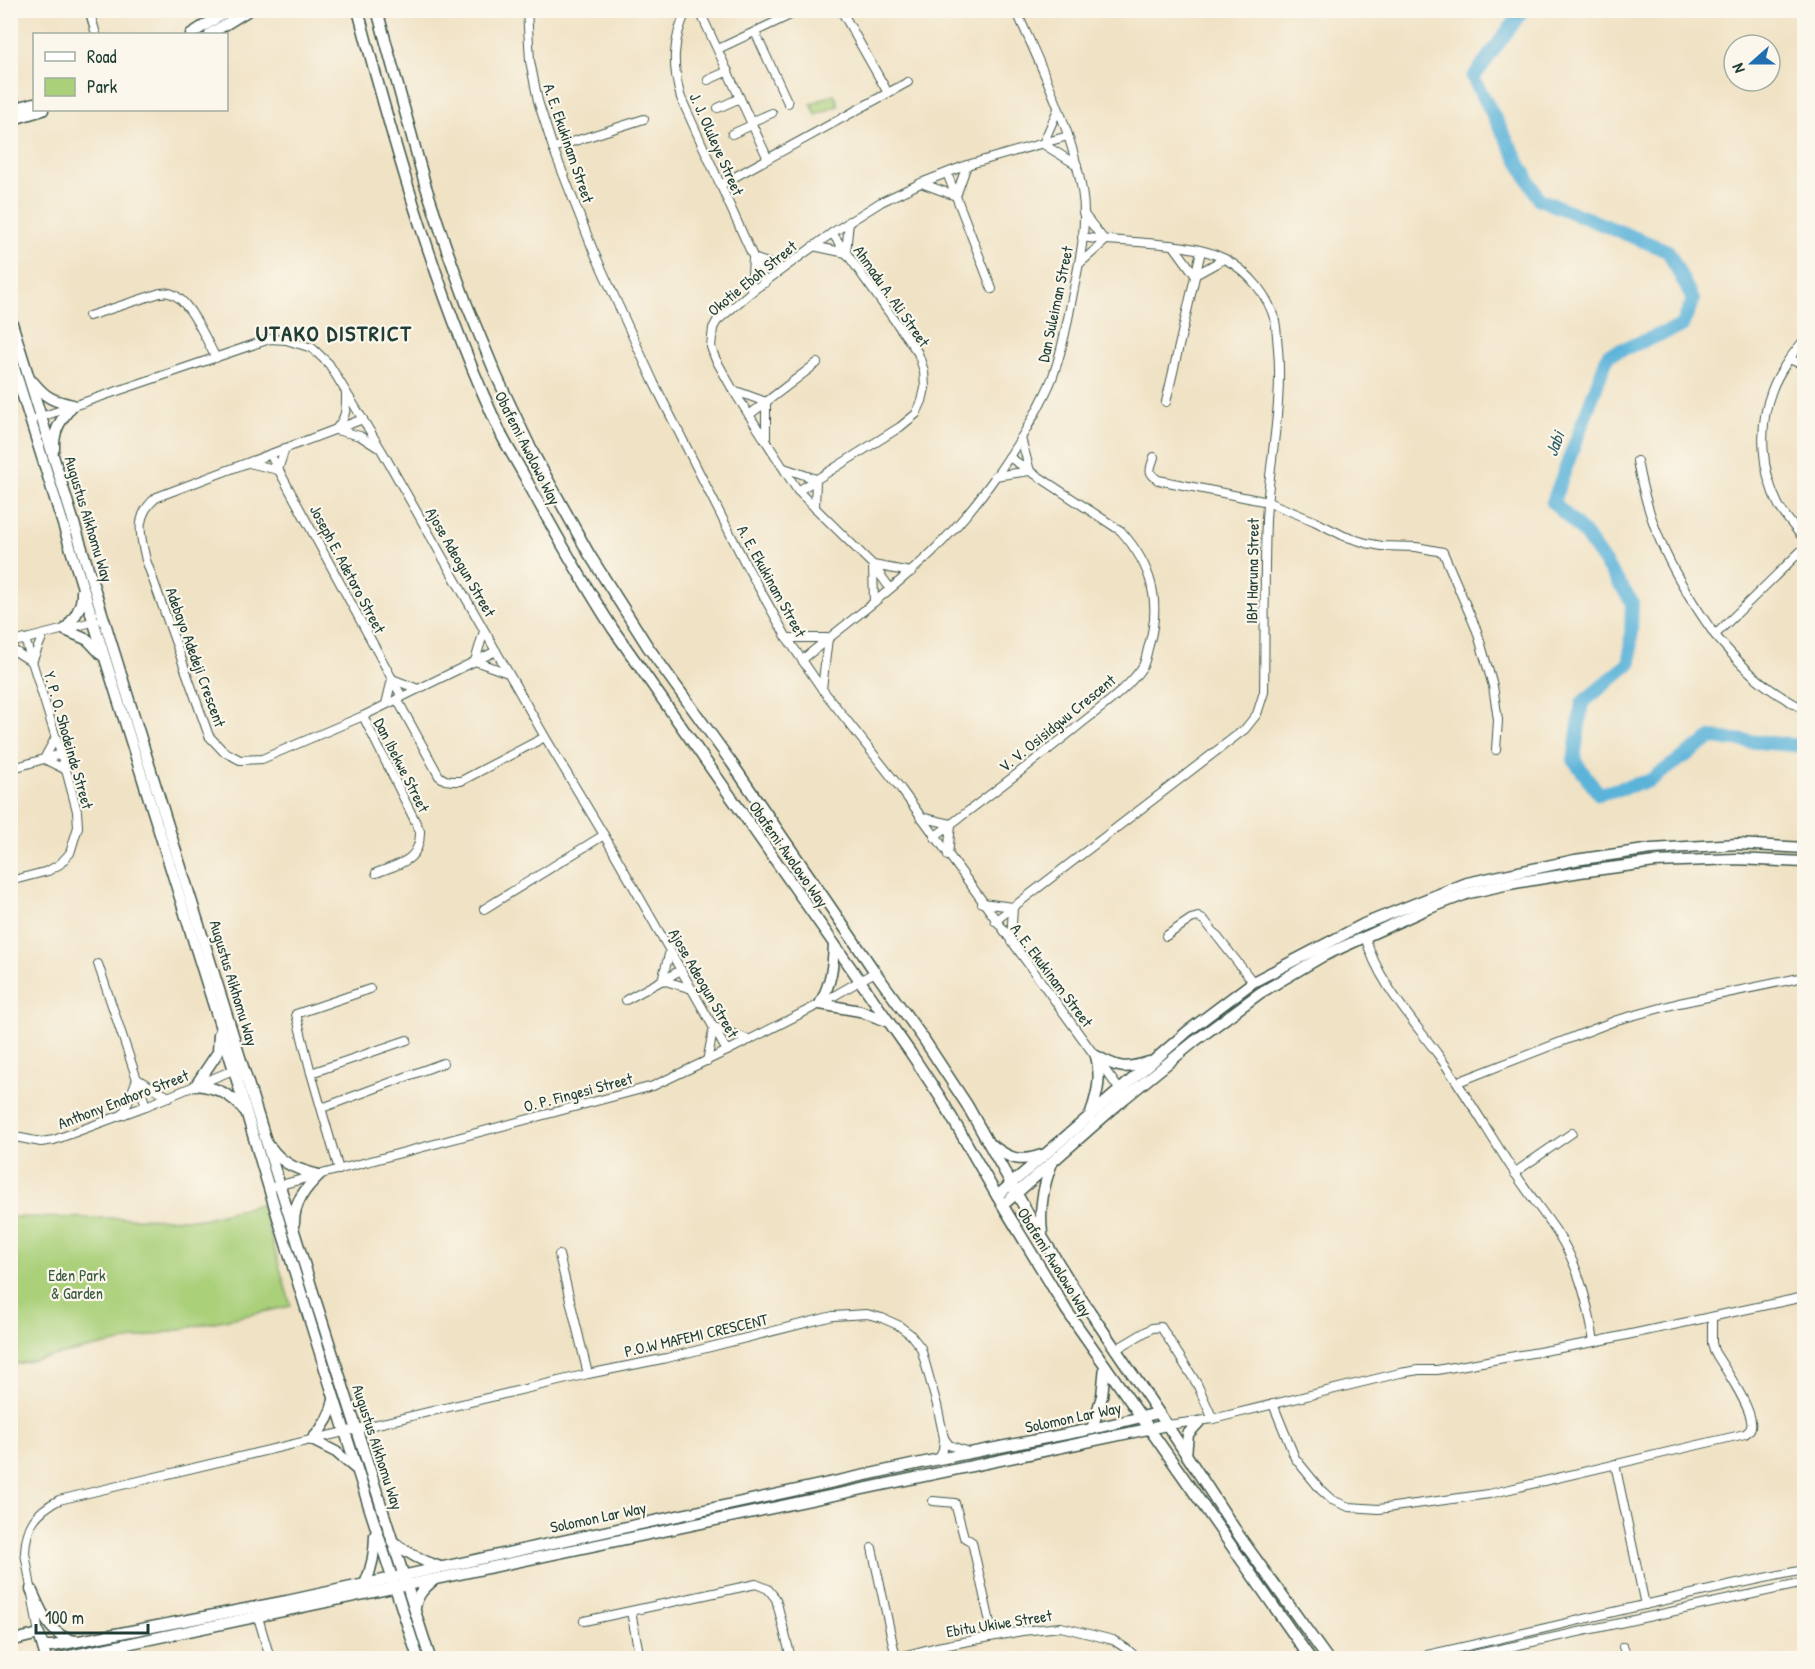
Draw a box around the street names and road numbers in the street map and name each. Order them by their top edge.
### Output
street label: A. E. Ekukinam Street [538,80,600,206]
street label: J. J. Oluleye Street [685,89,750,199]
street label: Okotie Eboh Street [703,235,802,321]
street label: Ahmadu A. Ali Street [849,241,936,352]
street label: Dan Suleiman Street [1032,244,1078,364]
street label: Obafemi Awolowo Way [490,387,566,509]
street label: Augustus Aikhomu Way [59,453,119,585]
street label: Joseph E. Adetoro Street [305,501,391,637]
street label: Ajose Adeogun Street [421,503,501,621]
street label: IBM Haruna Street [1240,517,1264,624]
street label: A. E. Ekukinam Street [732,521,812,641]
street label: Adebayo Adedeji Crescent [161,584,232,730]
street label: Y. P. O. Shodeinde Street [39,669,99,812]
street label: V. V. Osisidgwu Crescent [994,669,1120,777]
street label: Dan Ibekwe Street [369,714,435,816]
street label: Obafemi Awolowo Way [744,797,834,912]
street label: Augustus Aikhomu Way [204,917,264,1049]
street label: A. E. Ekukinam Street [1006,919,1099,1032]
street label: Ajose Adeogun Street [664,924,744,1042]
street label: Anthony Enahoro Street [54,1064,192,1134]
street label: O. P. Fingesi Street [521,1067,635,1117]
street label: Obafemi Awolowo Way [1013,1203,1098,1321]
street label: P.O.W MAFEMI CRESCENT [622,1308,770,1362]
street label: Augustus Aikhomu Way [347,1381,409,1513]
street label: Solomon Lar Way [1023,1396,1123,1438]
street label: Solomon Lar Way [548,1496,648,1538]
street label: Ebitu Ukiwe Street [945,1604,1054,1642]

